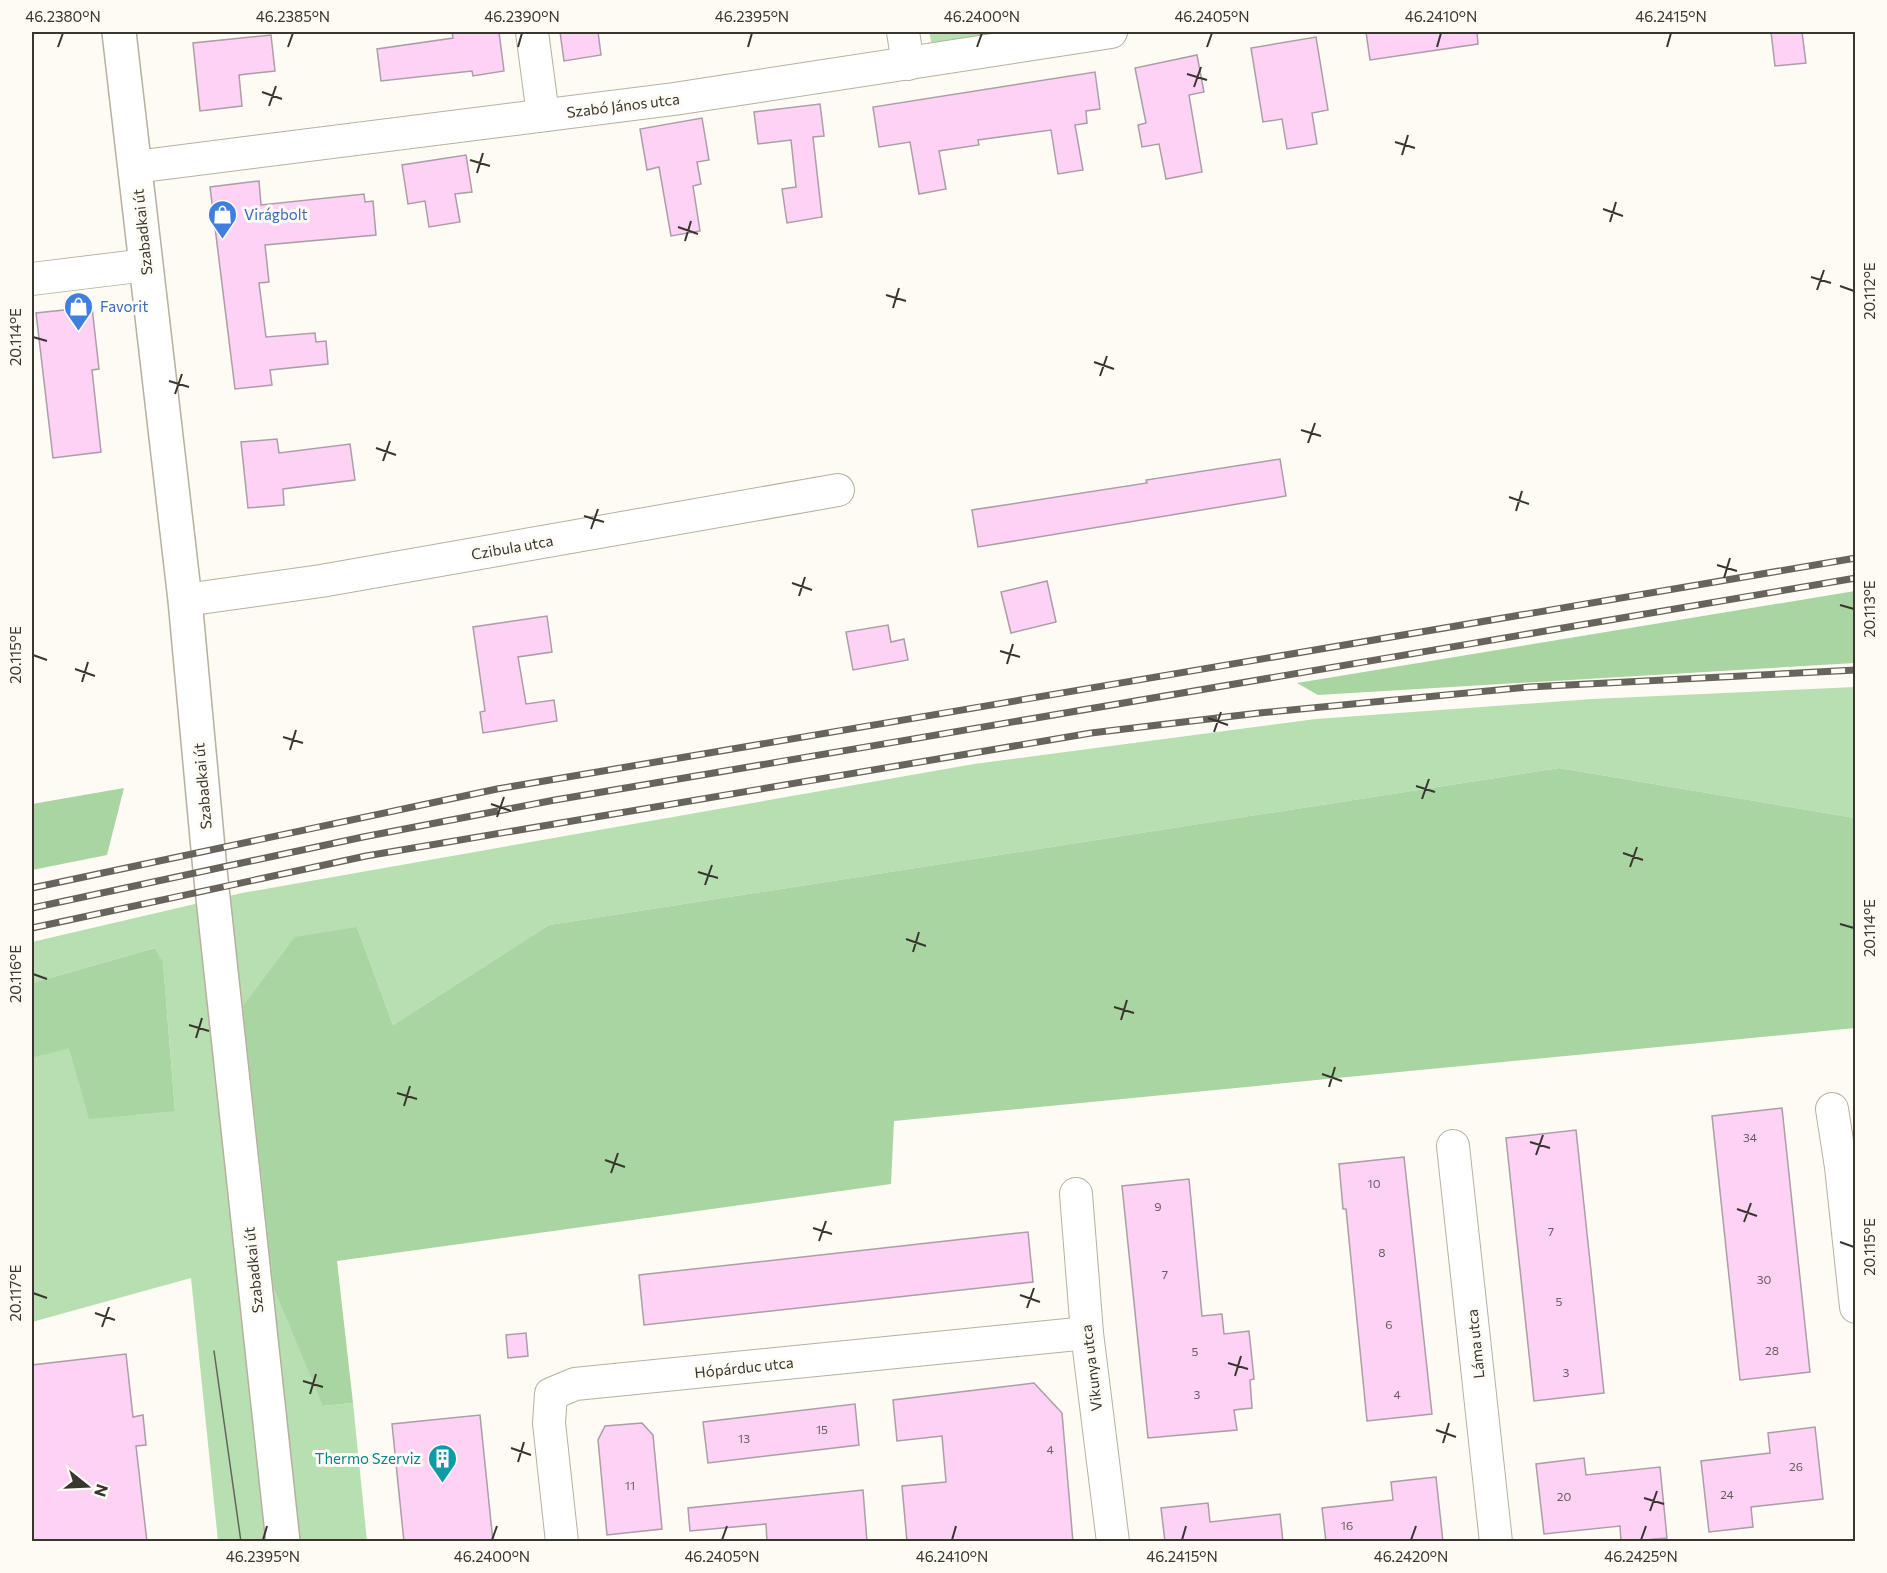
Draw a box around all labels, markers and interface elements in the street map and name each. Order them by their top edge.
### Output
text: 46.2380°N [25,7,101,25]
text: 46.2385°N [256,7,330,25]
text: 46.2390°N [484,7,560,25]
text: 46.2395°N [715,7,789,25]
text: 46.2400°N [944,7,1020,25]
text: 46.2405°N [1174,7,1250,25]
text: 46.2410°N [1405,7,1477,25]
text: 46.2415°N [1635,7,1707,25]
street label: Szabó János utca [565,89,681,121]
street label: Szabadkai út [129,188,155,276]
shop icon: Virágbolt [207,198,239,240]
place label: Virágbolt [244,205,308,223]
text: 20.112°E [1860,262,1878,320]
shop icon: Favorit [63,290,95,332]
place label: Favorit [100,297,148,315]
text: 20.114°E [6,308,24,366]
street label: Czibula utca [470,531,554,563]
text: 20.113°E [1860,580,1878,638]
text: 20.115°E [6,626,24,684]
street label: Szabadkai út [189,742,215,830]
text: 20.114°E [1860,899,1878,957]
text: 20.116°E [6,945,24,1003]
house number: 34 [1743,1130,1757,1144]
house number: 10 [1368,1176,1381,1190]
house number: 9 [1154,1199,1162,1213]
text: 20.115°E [1860,1218,1878,1276]
house number: 7 [1548,1224,1554,1238]
street label: Szabadkai út [240,1226,266,1314]
house number: 8 [1378,1245,1386,1259]
text: 20.117°E [6,1264,24,1322]
house number: 7 [1162,1267,1168,1281]
house number: 30 [1757,1272,1772,1286]
house number: 5 [1556,1294,1563,1308]
street label: Láma utca [1462,1308,1488,1380]
house number: 6 [1385,1317,1393,1331]
street label: Vikunya utca [1077,1324,1105,1412]
house number: 28 [1765,1343,1779,1357]
house number: 5 [1192,1344,1199,1358]
street label: Hópárduc utca [694,1353,794,1381]
house number: 3 [1563,1365,1570,1379]
house number: 3 [1194,1387,1201,1401]
house number: 4 [1393,1387,1401,1401]
house number: 15 [816,1422,828,1436]
house number: 13 [738,1431,750,1445]
building icon: Thermo Szerviz [426,1442,458,1484]
house number: 4 [1046,1442,1054,1456]
place label: Thermo Szerviz [315,1449,421,1467]
north arrow [57,1456,117,1516]
house number: 26 [1789,1459,1803,1473]
house number: 11 [625,1478,635,1492]
text: N [91,1482,113,1499]
house number: 24 [1720,1487,1734,1501]
house number: 20 [1557,1489,1571,1503]
house number: 16 [1341,1518,1353,1532]
text: 46.2395°N [226,1547,300,1565]
text: 46.2400°N [454,1547,530,1565]
text: 46.2405°N [684,1547,760,1565]
text: 46.2410°N [916,1547,988,1565]
text: 46.2415°N [1146,1547,1218,1565]
text: 46.2420°N [1374,1547,1448,1565]
text: 46.2425°N [1604,1547,1678,1565]

